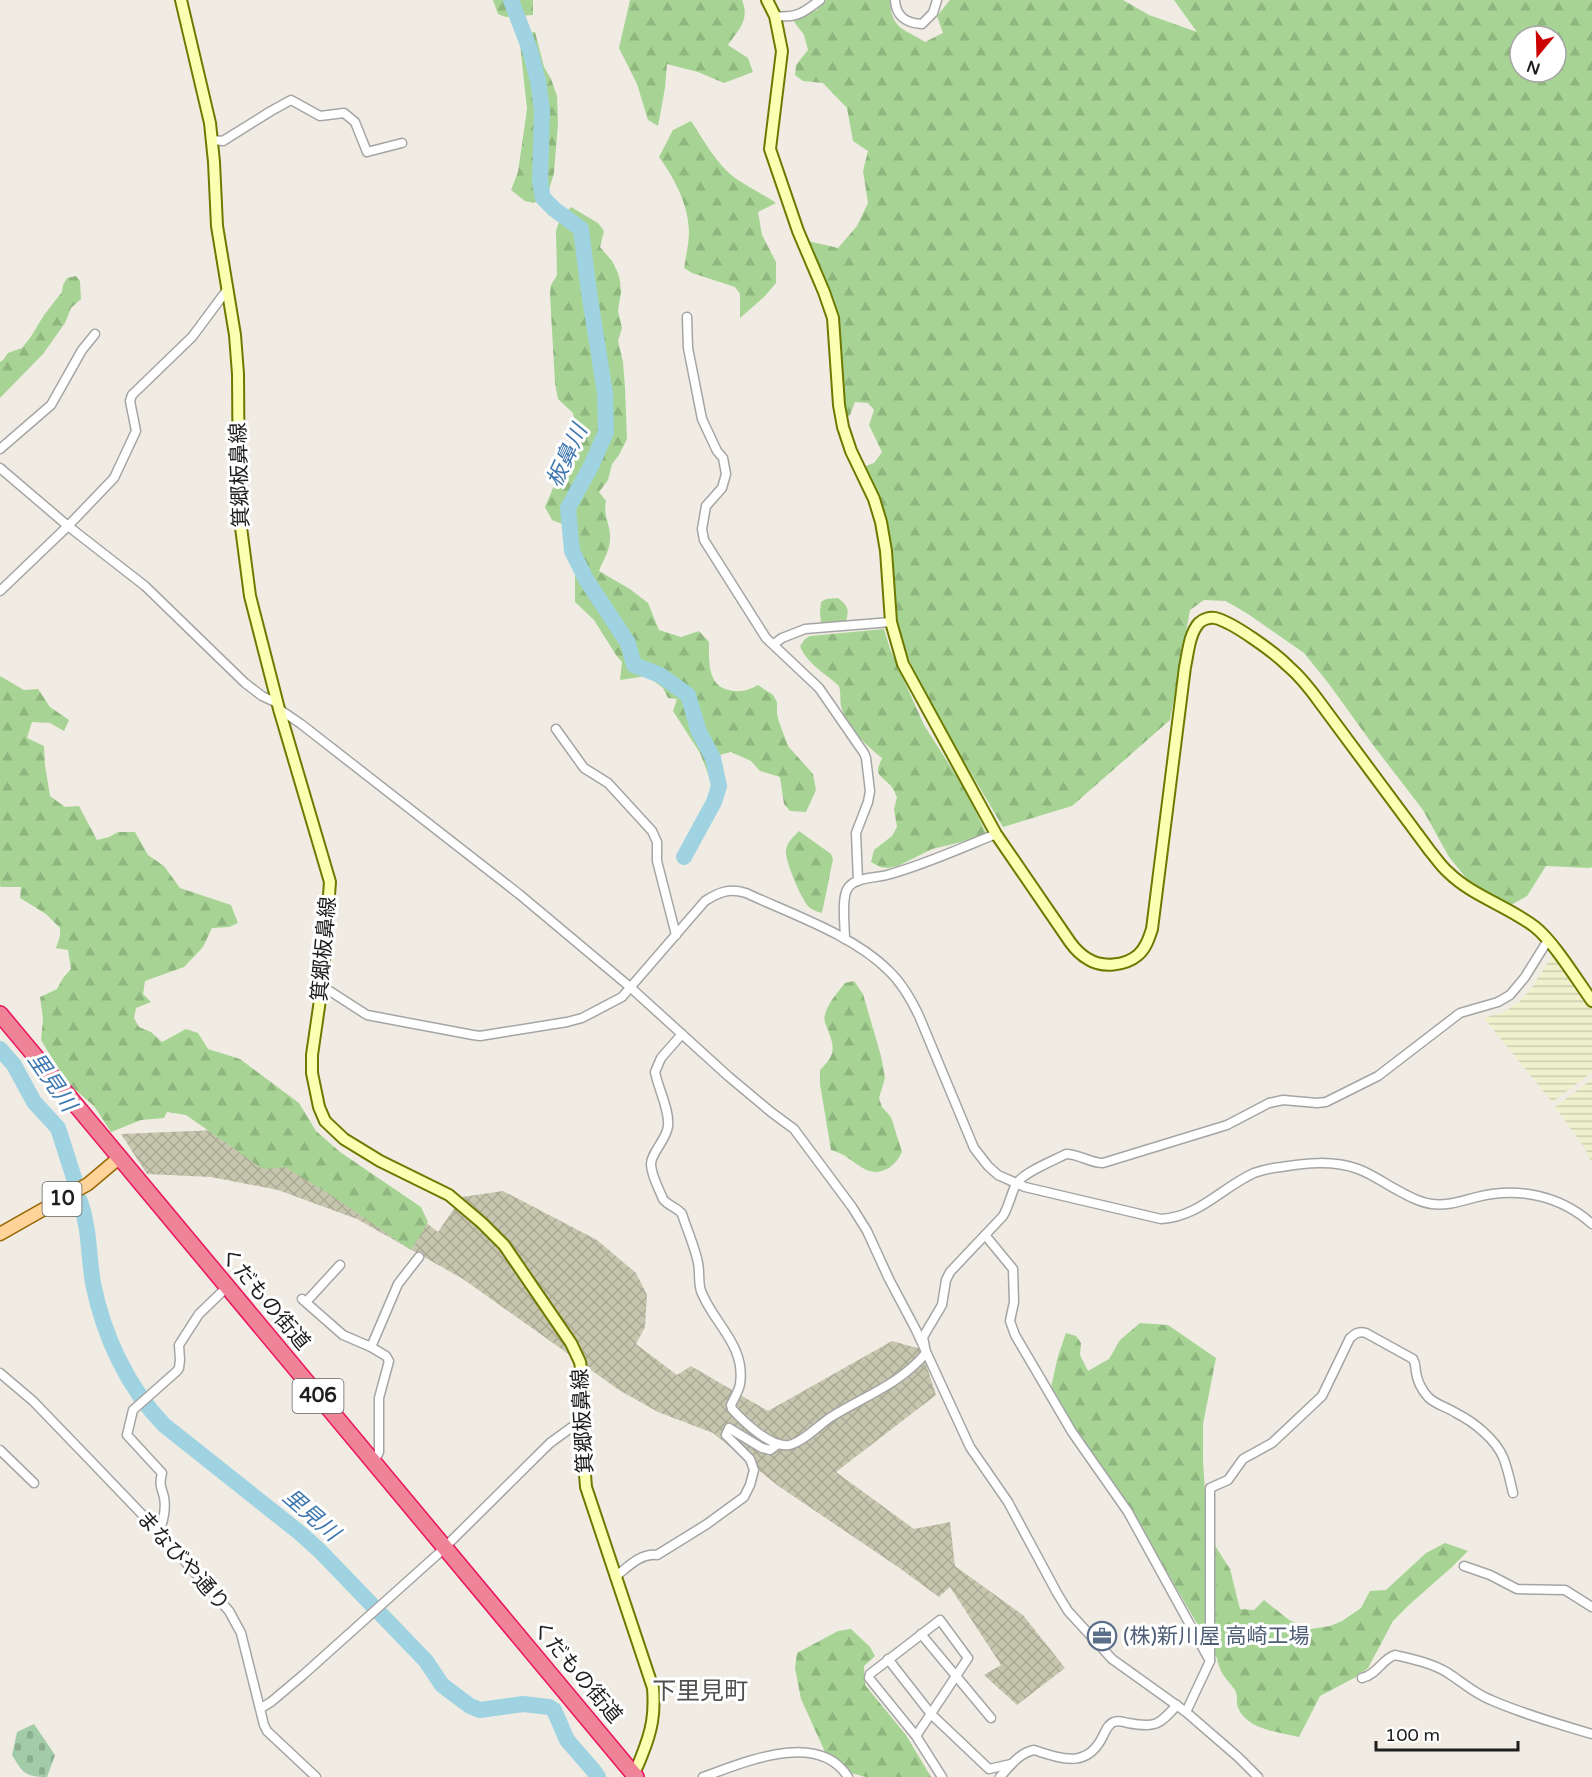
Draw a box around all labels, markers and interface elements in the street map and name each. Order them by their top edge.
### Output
north arrow [1508,24,1568,84]
text: N [1524,56,1543,79]
water label: 板鼻川 [541,419,594,491]
street label: 箕郷板鼻線 [226,422,254,528]
street label: 箕郷板鼻線 [307,896,341,1002]
water label: 里見川 [22,1048,83,1118]
road number: 10 [42,1182,82,1216]
street label: くだもの街道 [215,1243,315,1355]
street label: 箕郷板鼻線 [568,1368,598,1474]
road number: 406 [292,1379,344,1413]
water label: 里見川 [278,1484,346,1548]
street label: まなびや通り [132,1506,234,1616]
street label: くだもの街道 [527,1616,627,1728]
office icon: (株)新川屋 高崎工場 [1086,1620,1118,1652]
place label: (株)新川屋 高崎工場 [1123,1624,1310,1649]
district label: 下里見町 [652,1677,748,1706]
scale bar [1376,1714,1518,1752]
text: 100 m [1385,1724,1440,1746]

